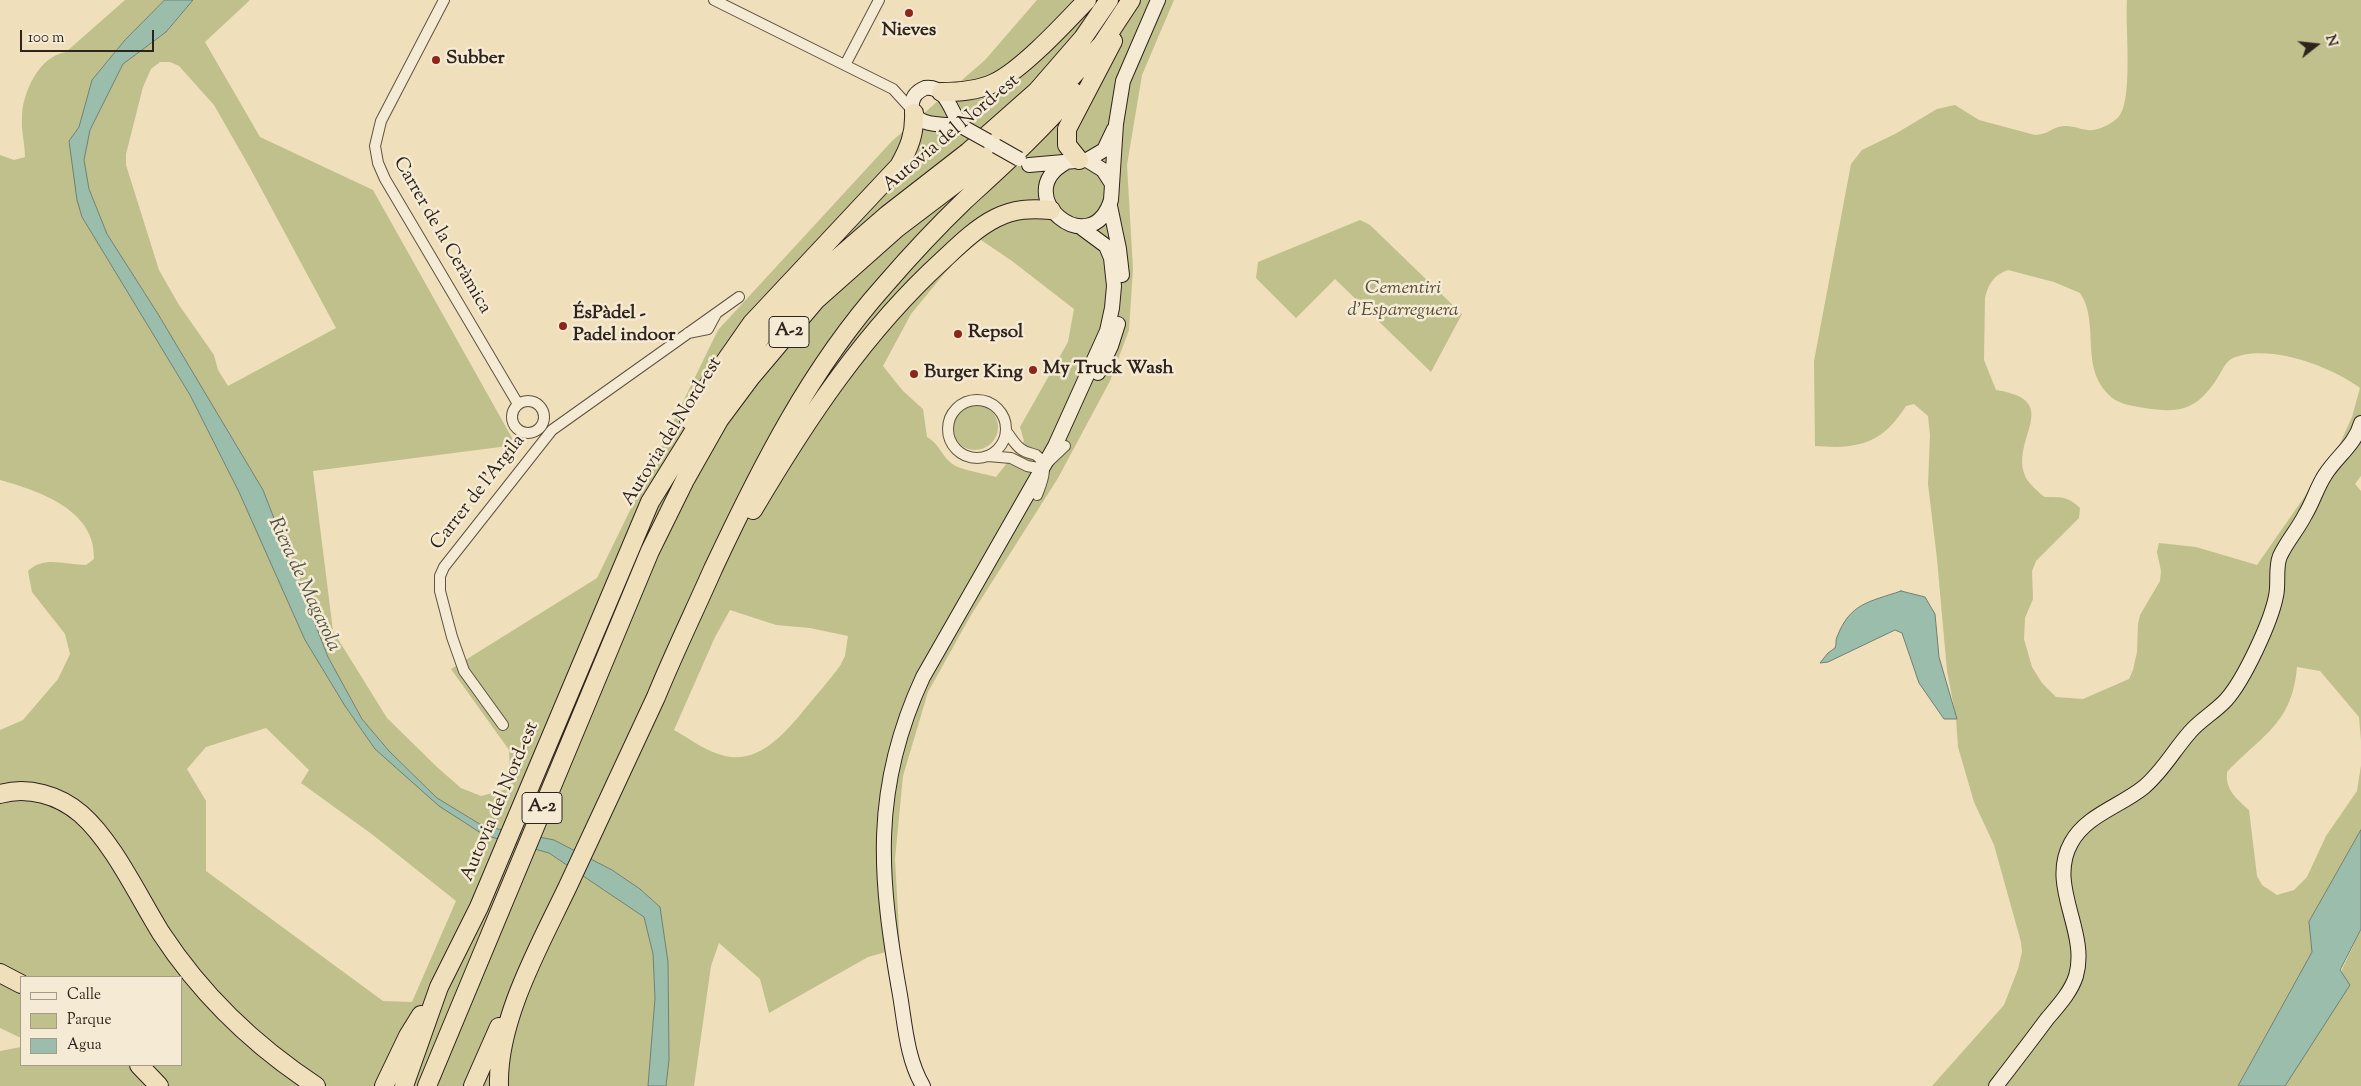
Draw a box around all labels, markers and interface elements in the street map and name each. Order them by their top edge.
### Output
marker: Nieves [903,7,915,19]
scale bar [22,20,156,52]
north arrow [2291,20,2341,70]
place label: Nieves [882,21,936,43]
text: 100 m [28,28,64,49]
text: N [2319,33,2342,49]
place label: Subber [446,49,505,71]
marker: Subber [430,54,442,66]
street label: Autovia del Nord-est [879,70,1025,198]
street label: Carrer de la Ceràmica [387,154,495,318]
park label: Cementiri d'Esparreguera [1347,279,1459,323]
place label: ÉsPàdel - Padel indoor [573,304,675,348]
road number: A-2 [769,316,809,348]
marker: ÉsPàdel - Padel indoor [557,320,569,332]
place label: Repsol [968,323,1023,345]
marker: Repsol [952,328,964,340]
street label: Autovia del Nord-est [618,353,728,511]
place label: My Truck Wash [1043,359,1174,381]
place label: Burger King [924,363,1023,385]
marker: My Truck Wash [1027,364,1039,376]
marker: Burger King [908,368,920,380]
street label: Carrer de l'Argila [427,431,531,555]
water label: Riera de Magarola [261,514,345,656]
street label: Autovia del Nord-est [457,719,545,885]
road number: A-2 [522,792,562,824]
legend [20,976,182,1066]
text: Calle [67,985,101,1006]
text: Parque [67,1010,111,1031]
text: Agua [67,1035,102,1056]

